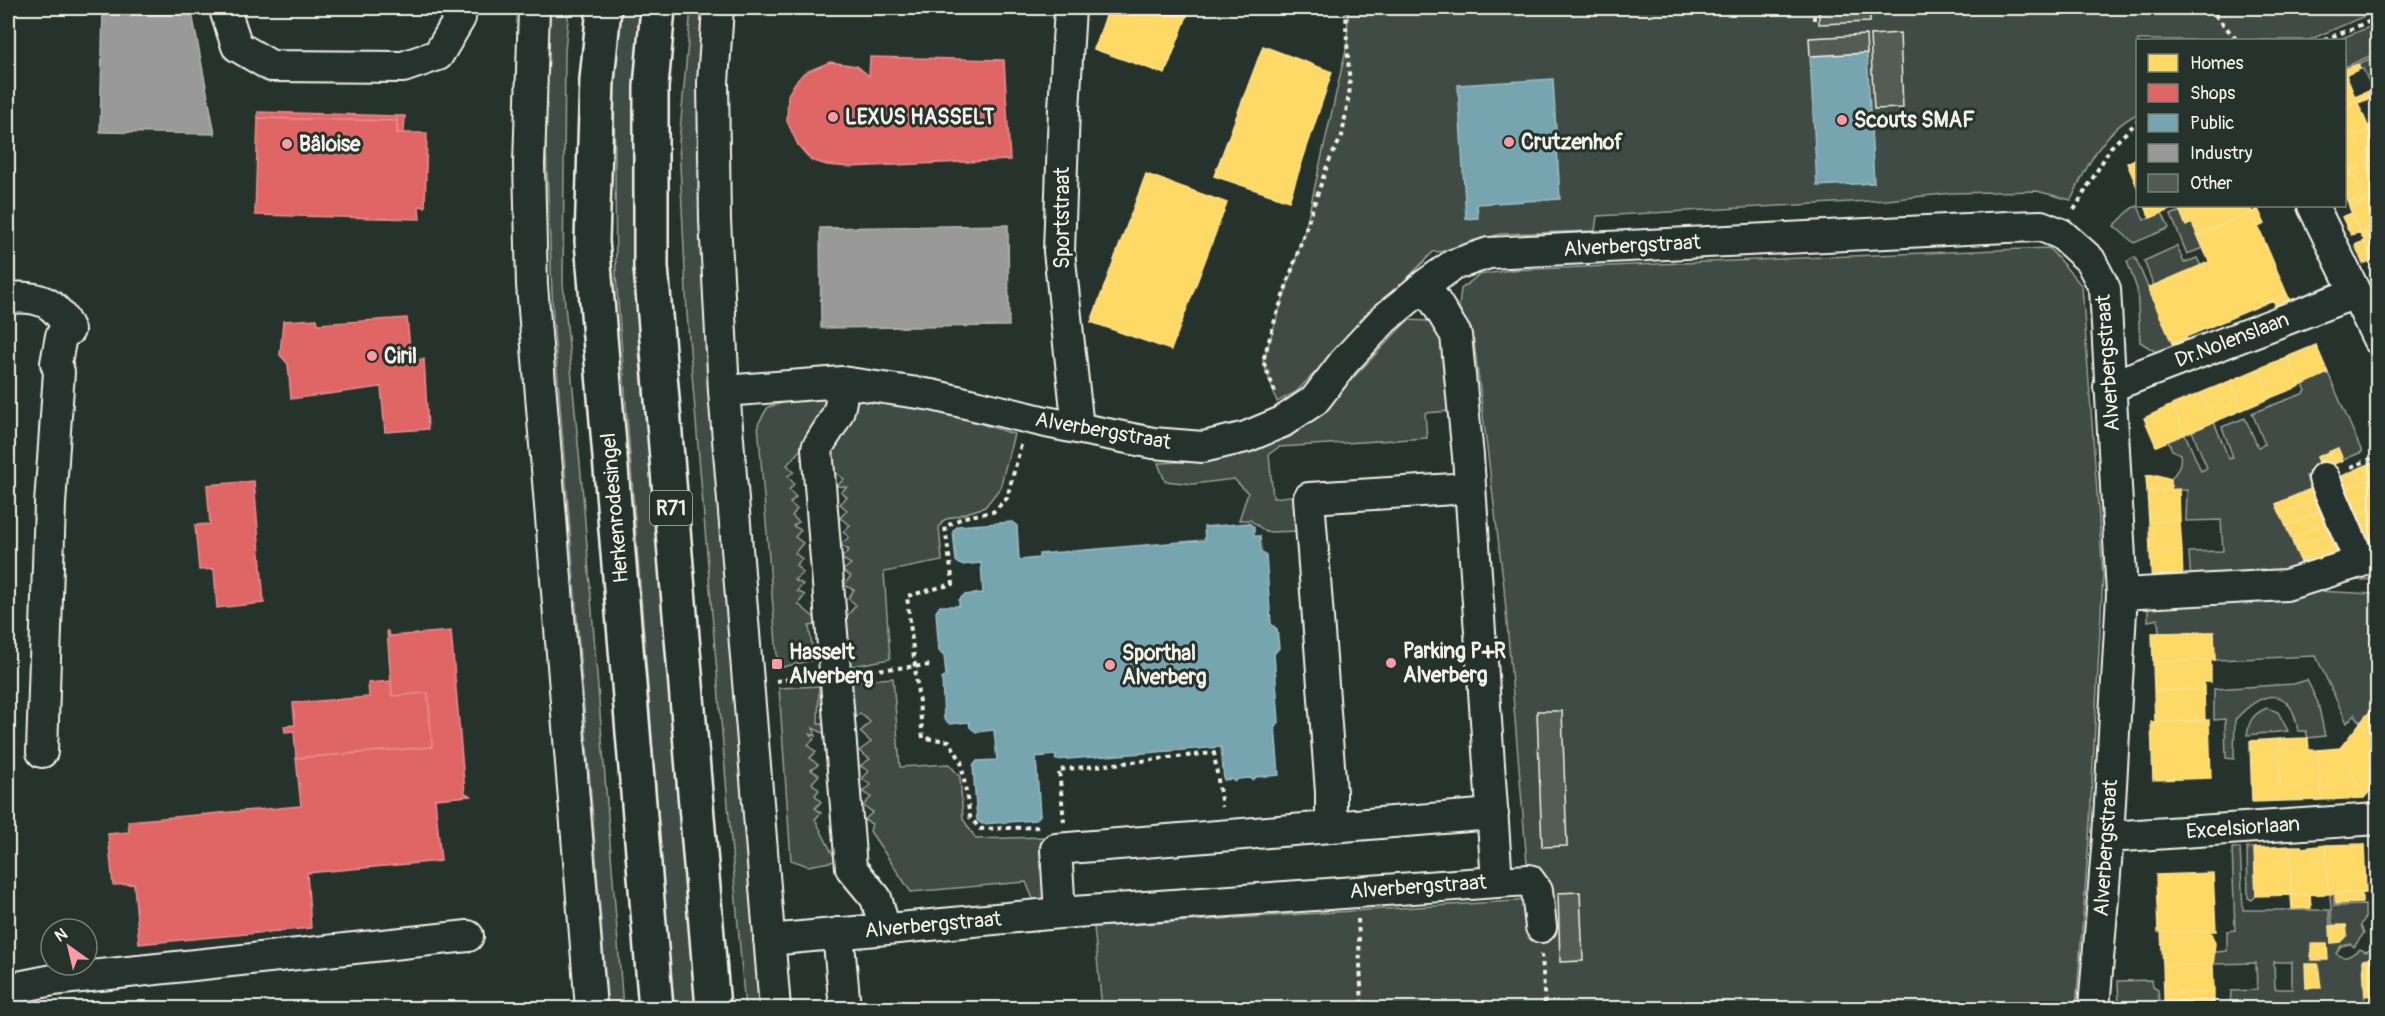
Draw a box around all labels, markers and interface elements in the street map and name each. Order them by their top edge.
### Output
legend [2136,39,2346,207]
text: Homes [2190,52,2243,75]
text: Shops [2190,82,2235,105]
place label: LEXUS HASSELT [845,104,995,131]
place label: Scouts SMAF [1854,107,1975,134]
marker: LEXUS HASSELT [826,110,840,124]
text: Public [2190,112,2234,135]
marker: Scouts SMAF [1835,113,1849,127]
place label: Crutzenhof [1521,129,1623,156]
place label: Bâloise [299,131,361,158]
marker: Crutzenhof [1502,135,1516,149]
marker: Bâloise [280,137,294,151]
text: Industry [2190,142,2253,165]
street label: Sportstraat [1049,166,1076,269]
text: Other [2190,172,2233,195]
street label: Alverbergstraat [1563,229,1702,263]
street label: Alverbergstraat [2090,293,2126,432]
street label: Dr.Nolenslaan [2171,306,2293,374]
place label: Ciril [384,343,417,370]
marker: Ciril [365,349,379,363]
street label: Alverbergstraat [1033,406,1174,456]
street label: Herkenrodesingel [595,432,635,584]
road number: R71 [650,491,692,525]
place label: Parking P+R Alverberg [1403,638,1506,689]
place label: Hasselt Alverberg [789,639,874,690]
place label: Sporthal Alverberg [1122,640,1207,691]
marker: Parking P+R Alverberg [1384,656,1398,670]
marker: Hasselt Alverberg [770,657,784,671]
marker: Sporthal Alverberg [1103,658,1117,672]
street label: Alverbergstraat [2088,778,2124,917]
street label: Excelsiorlaan [2185,811,2301,845]
street label: Alverbergstraat [1349,869,1488,905]
street label: Alverbergstraat [863,906,1003,944]
north arrow [39,917,99,977]
text: N [51,924,71,947]

